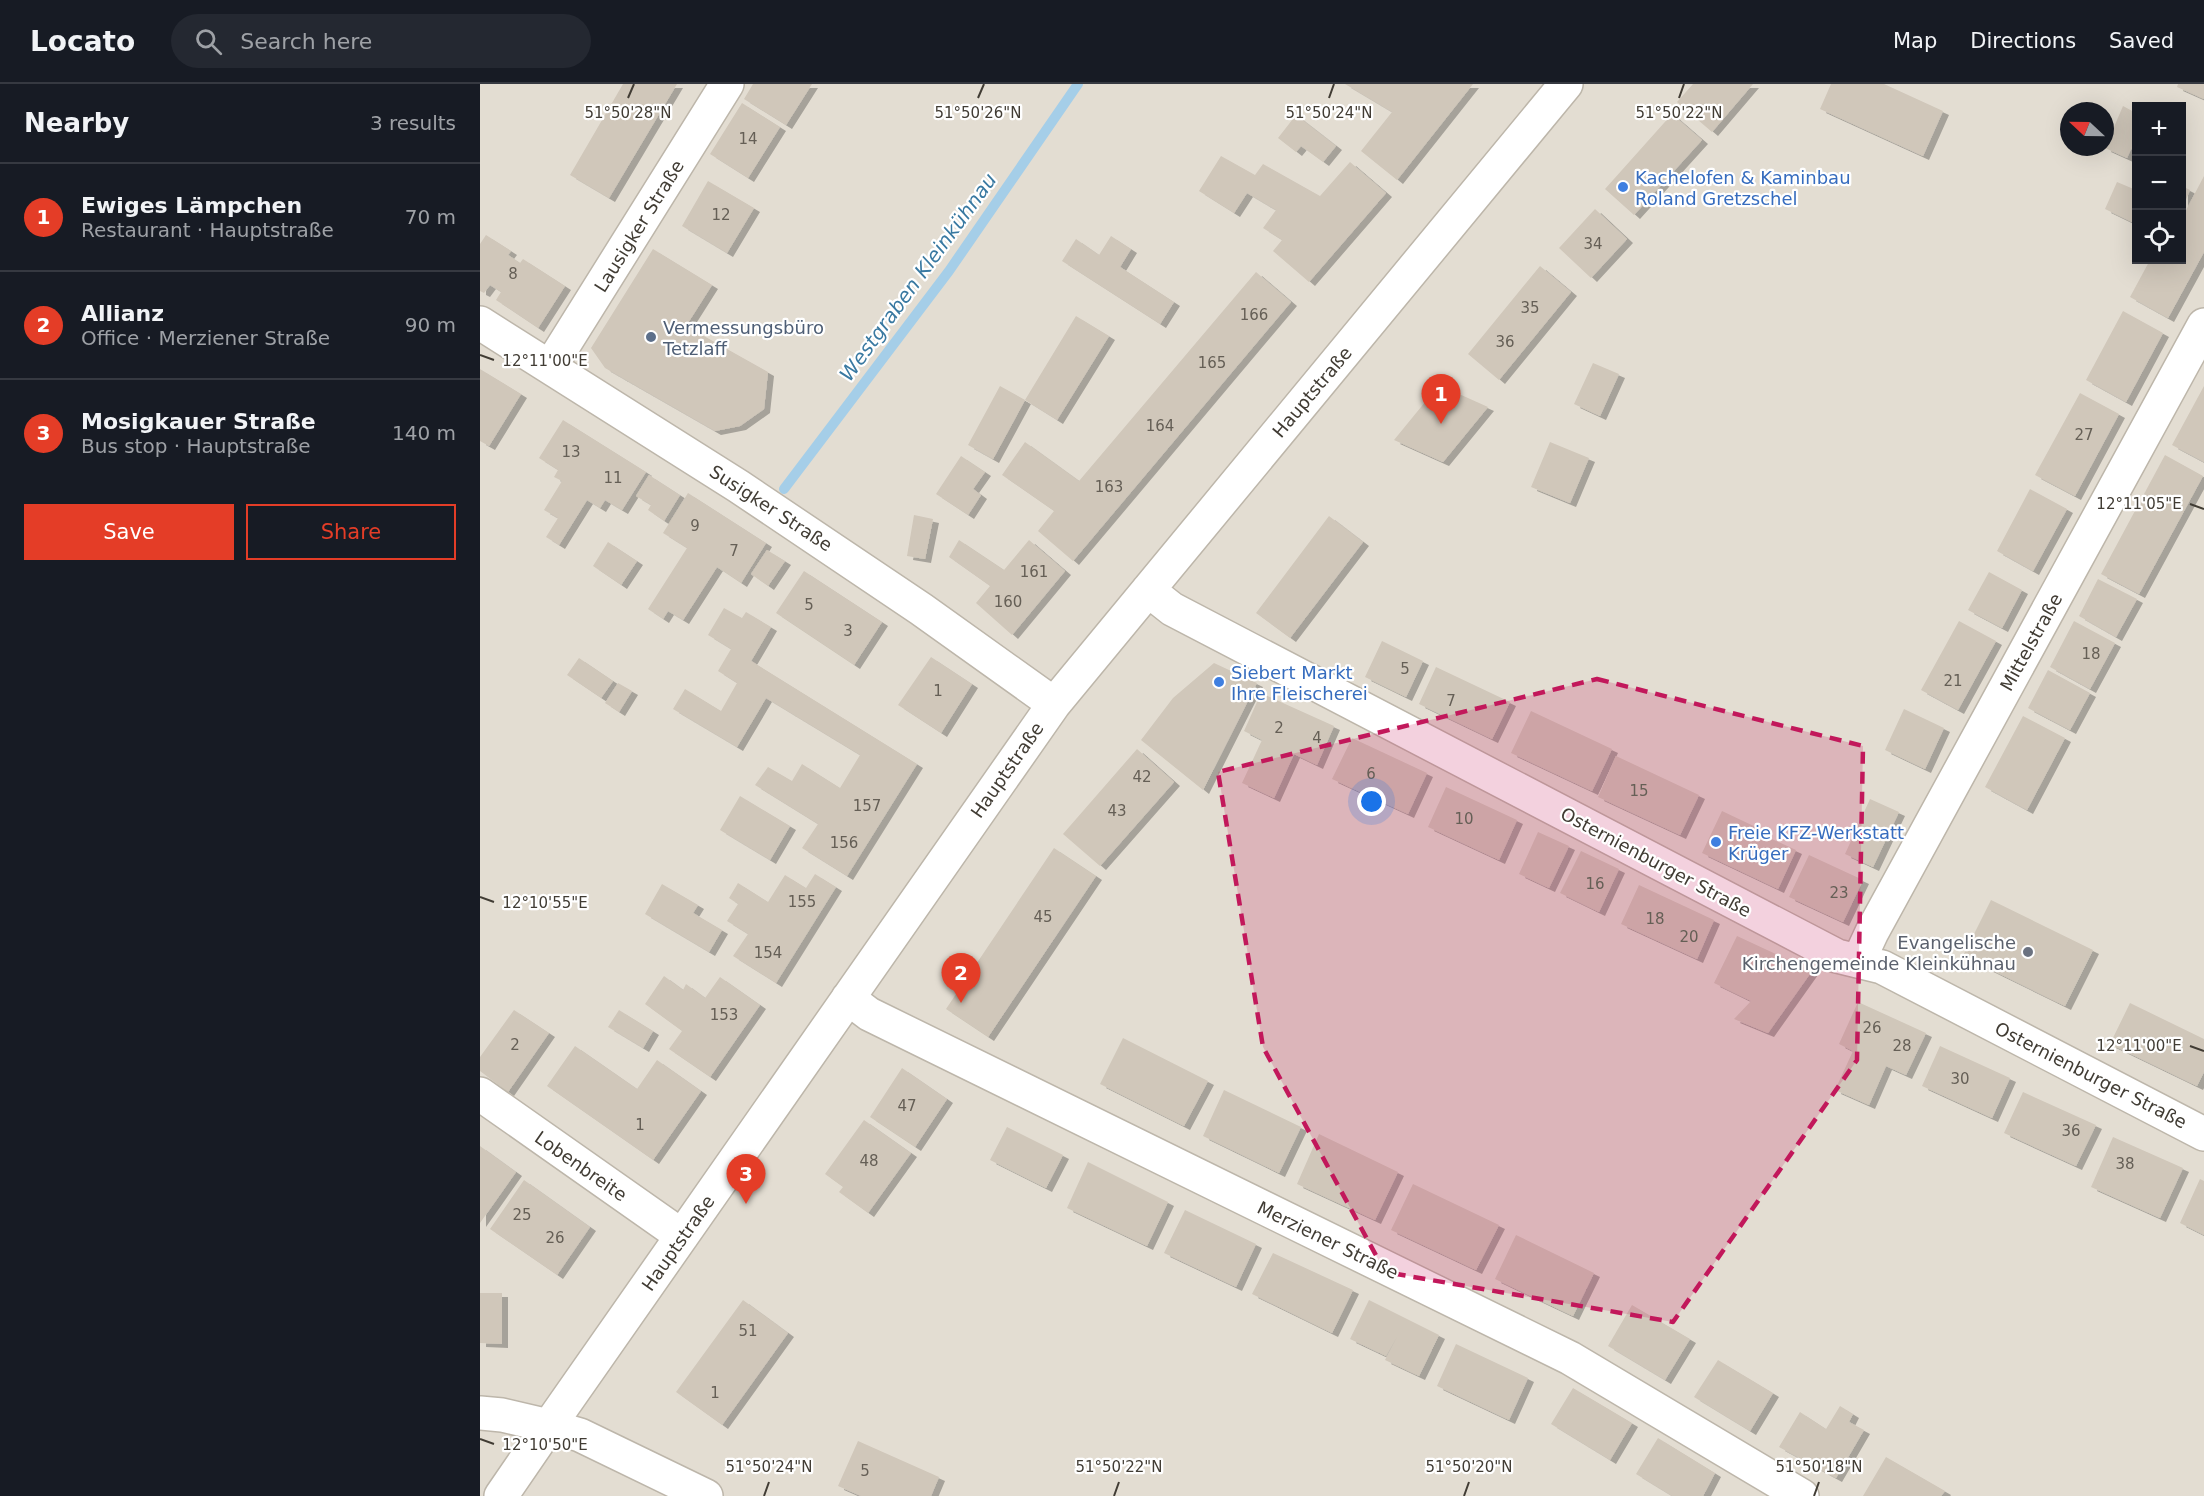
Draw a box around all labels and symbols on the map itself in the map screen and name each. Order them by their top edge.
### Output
north arrow [2060,102,2114,156]
text: 51°50'28"N [584,104,672,122]
text: 51°50'26"N [934,104,1022,122]
text: 51°50'24"N [1285,104,1373,122]
text: 51°50'22"N [1635,104,1723,122]
house number: 14 [738,130,758,148]
street label: Lausigker Straße [590,156,688,296]
place label: Kachelofen & Kaminbau Roland Gretzschel [1635,167,1851,209]
water label: Westgraben Kleinkühnau [834,168,1002,386]
marker: Kachelofen & Kaminbau Roland Gretzschel [1616,180,1630,194]
house number: 12 [711,206,731,224]
house number: 34 [1583,235,1603,253]
house number: 8 [508,265,518,283]
house number: 35 [1520,299,1540,317]
house number: 166 [1240,306,1268,324]
place label: Vermessungsbüro Tetzlaff [662,317,824,359]
marker: Vermessungsbüro Tetzlaff [644,330,658,344]
house number: 36 [1495,333,1515,351]
street label: Hauptstraße [1268,342,1356,442]
text: 12°11'00"E [502,352,588,370]
house number: 165 [1198,354,1226,372]
pin: 1 [1422,374,1460,424]
house number: 164 [1146,417,1174,435]
house number: 27 [2074,426,2094,444]
house number: 13 [561,443,581,461]
street label: Susigker Straße [706,461,836,555]
house number: 11 [603,469,623,487]
house number: 163 [1095,478,1123,496]
text: 12°11'05"E [2096,495,2182,513]
house number: 9 [690,517,700,535]
house number: 7 [729,542,739,560]
house number: 161 [1020,563,1048,581]
street label: Mittelstraße [1996,590,2066,694]
house number: 160 [994,593,1022,611]
house number: 5 [804,596,814,614]
house number: 3 [843,622,853,640]
house number: 18 [2081,645,2101,663]
house number: 5 [1400,660,1410,678]
place label: Siebert Markt Ihre Fleischerei [1231,662,1368,704]
house number: 21 [1943,672,1963,690]
marker: Siebert Markt Ihre Fleischerei [1212,675,1226,689]
house number: 1 [933,682,943,700]
house number: 7 [1446,692,1456,710]
street label: Hauptstraße [966,718,1048,822]
house number: 2 [1274,719,1284,737]
house number: 4 [1312,729,1322,747]
house number: 6 [1366,765,1376,783]
house number: 42 [1132,768,1152,786]
house number: 15 [1629,782,1649,800]
your location [1357,787,1386,816]
house number: 157 [853,797,881,815]
house number: 43 [1107,802,1127,820]
street label: Osternienburger Straße [1557,803,1755,921]
house number: 10 [1454,810,1474,828]
place label: Freie KFZ-Werkstatt Krüger [1728,822,1904,864]
house number: 156 [830,834,858,852]
marker: Freie KFZ-Werkstatt Krüger [1709,835,1723,849]
house number: 16 [1585,875,1605,893]
house number: 23 [1829,884,1849,902]
house number: 155 [788,893,816,911]
text: 12°10'55"E [502,894,588,912]
house number: 45 [1033,908,1053,926]
house number: 18 [1645,910,1665,928]
house number: 20 [1679,928,1699,946]
place label: Evangelische Kirchengemeinde Kleinkühnau [1742,932,2016,974]
house number: 154 [754,944,782,962]
marker: Evangelische Kirchengemeinde Kleinkühnau [2021,945,2035,959]
pin: 2 [942,954,980,1003]
house number: 153 [710,1006,738,1024]
street label: Osternienburger Straße [1992,1017,2190,1133]
house number: 26 [1862,1019,1882,1037]
house number: 2 [510,1036,520,1054]
house number: 28 [1892,1037,1912,1055]
text: 12°11'00"E [2096,1037,2182,1055]
house number: 30 [1950,1070,1970,1088]
house number: 47 [897,1097,917,1115]
house number: 1 [635,1116,645,1134]
house number: 36 [2061,1122,2081,1140]
street label: Lobenbreite [531,1127,631,1205]
house number: 48 [859,1152,879,1170]
pin: 3 [726,1154,766,1204]
house number: 38 [2115,1155,2135,1173]
street label: Hauptstraße [637,1191,719,1295]
street label: Merziener Straße [1254,1197,1402,1283]
house number: 25 [512,1206,532,1224]
house number: 26 [545,1229,565,1247]
house number: 51 [738,1322,758,1340]
house number: 1 [710,1384,720,1402]
text: 12°10'50"E [502,1436,588,1454]
text: 51°50'24"N [725,1458,813,1476]
text: 51°50'22"N [1075,1458,1163,1476]
text: 51°50'20"N [1425,1458,1513,1476]
text: 51°50'18"N [1775,1458,1863,1476]
house number: 5 [860,1462,870,1480]

